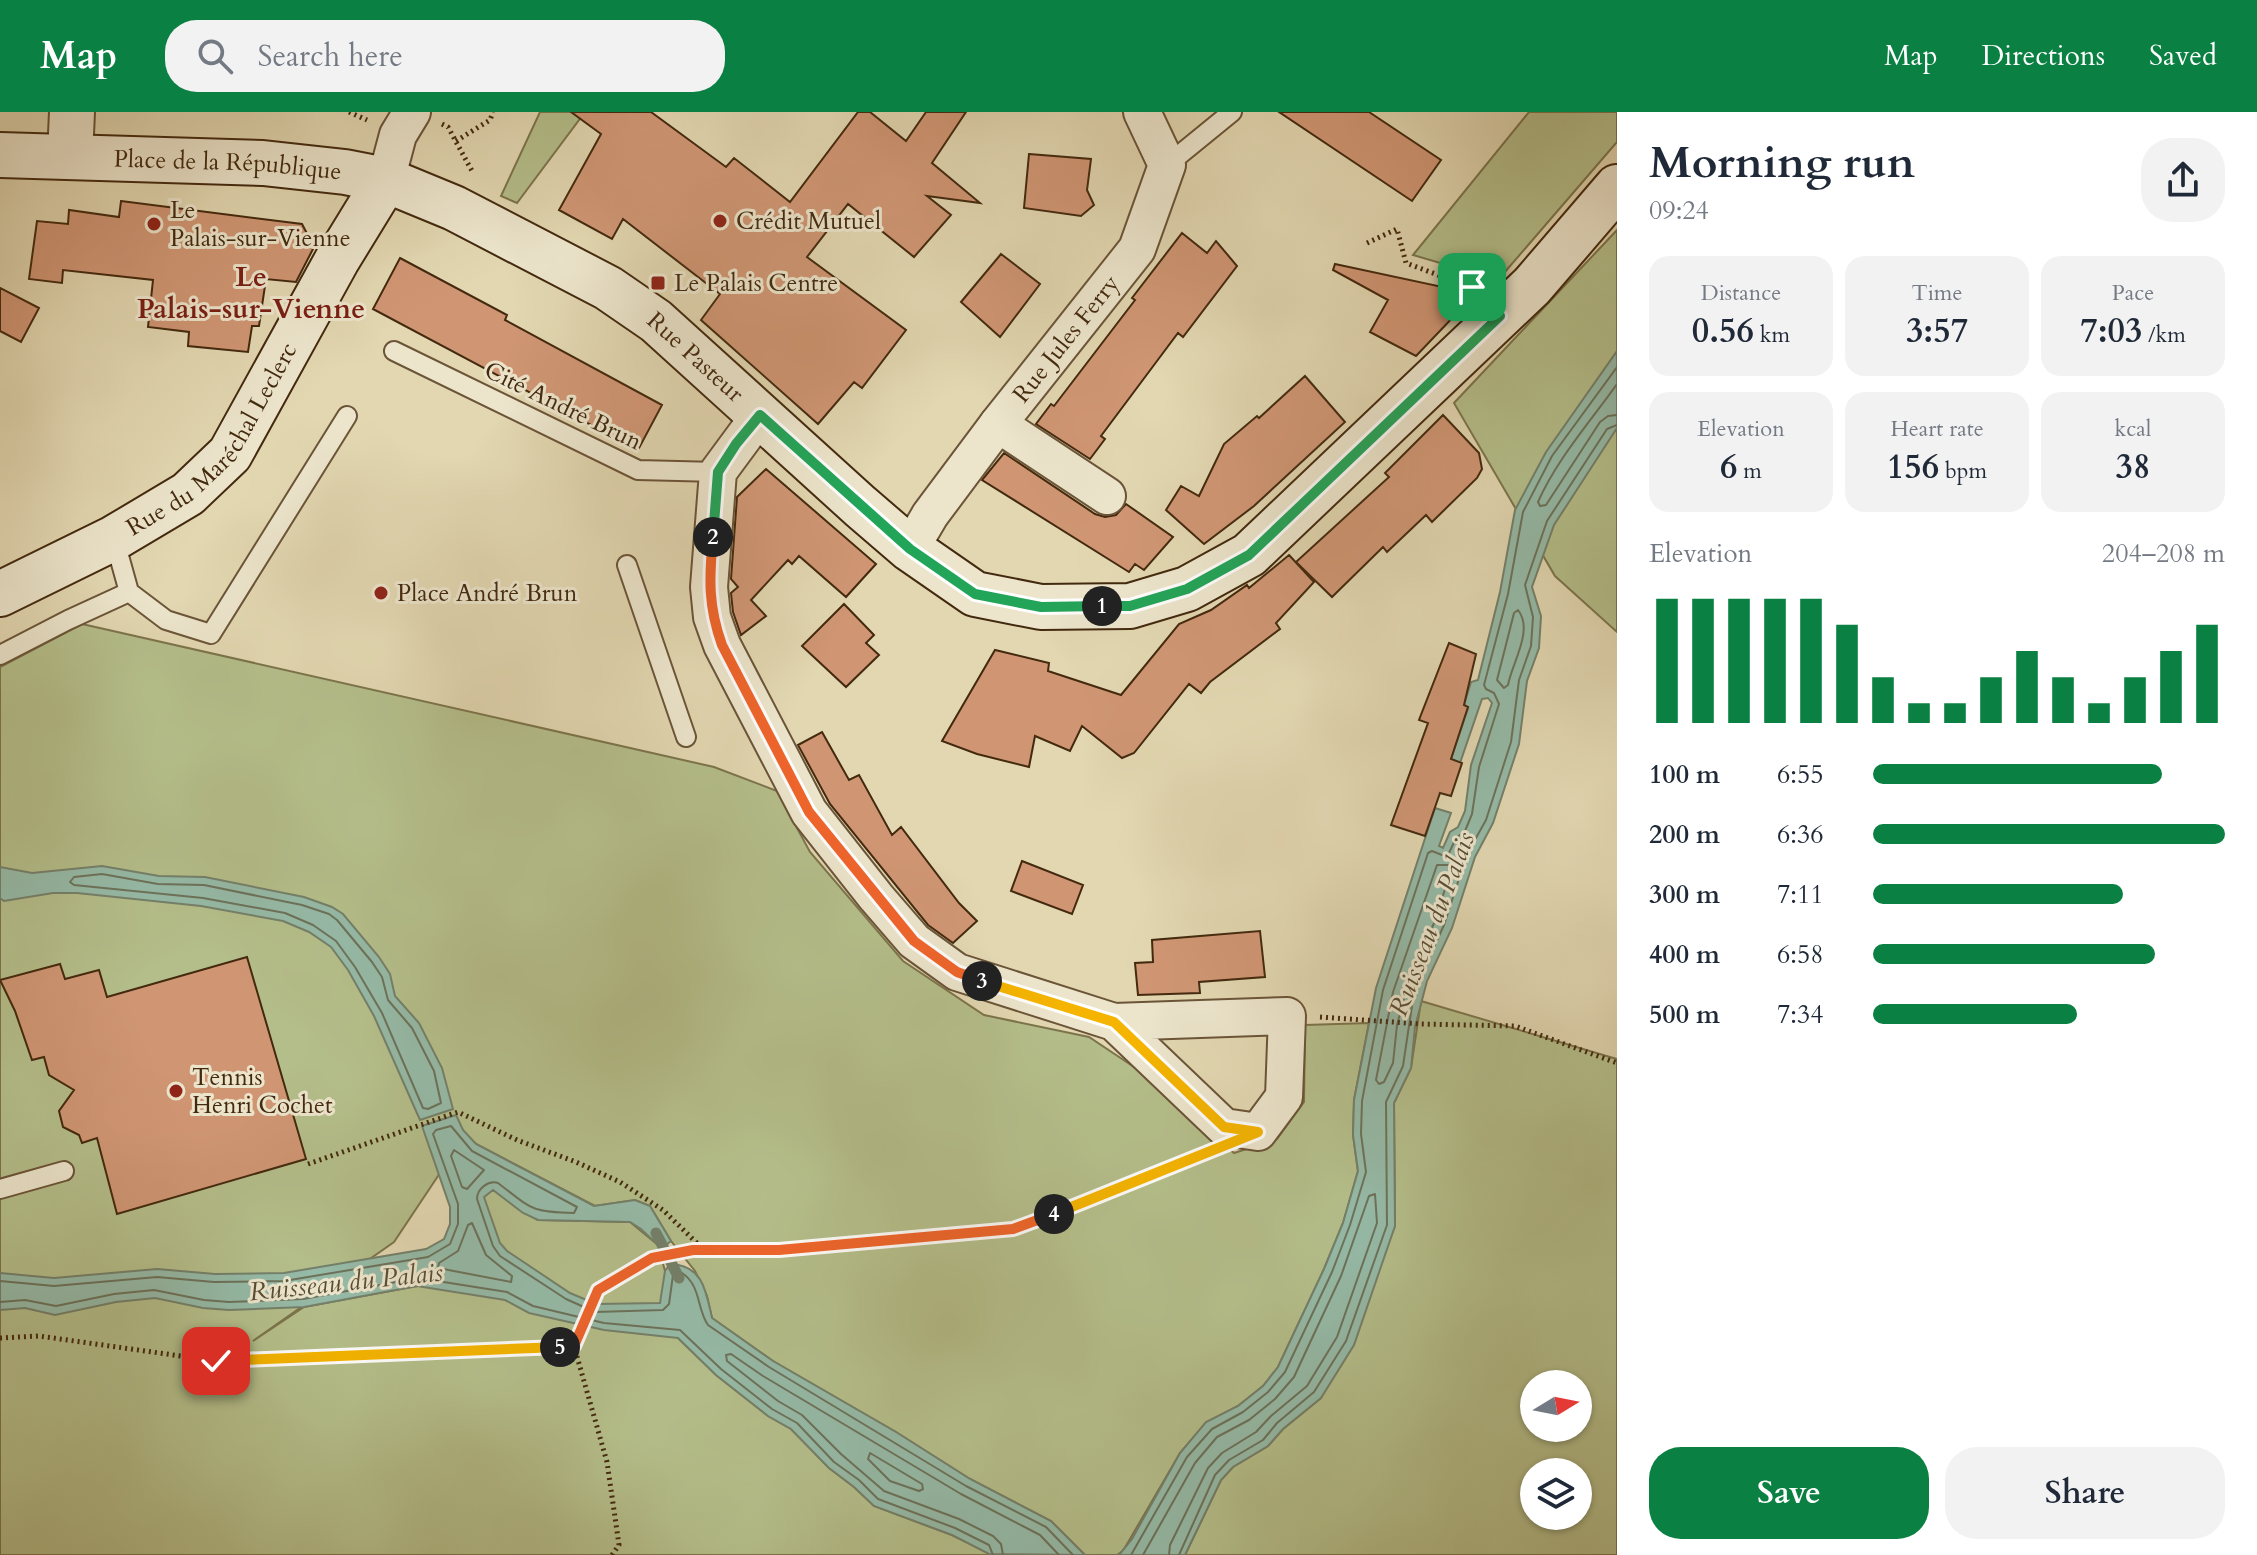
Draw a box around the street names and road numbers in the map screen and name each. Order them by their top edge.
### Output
street label: Place de la République [113,142,343,188]
street label: Rue Jules Ferry [1005,268,1127,410]
street label: Rue Pasteur [640,304,751,410]
street label: Rue du Maréchal Leclerc [120,336,305,544]
street label: Cité André Brun [479,354,648,459]

